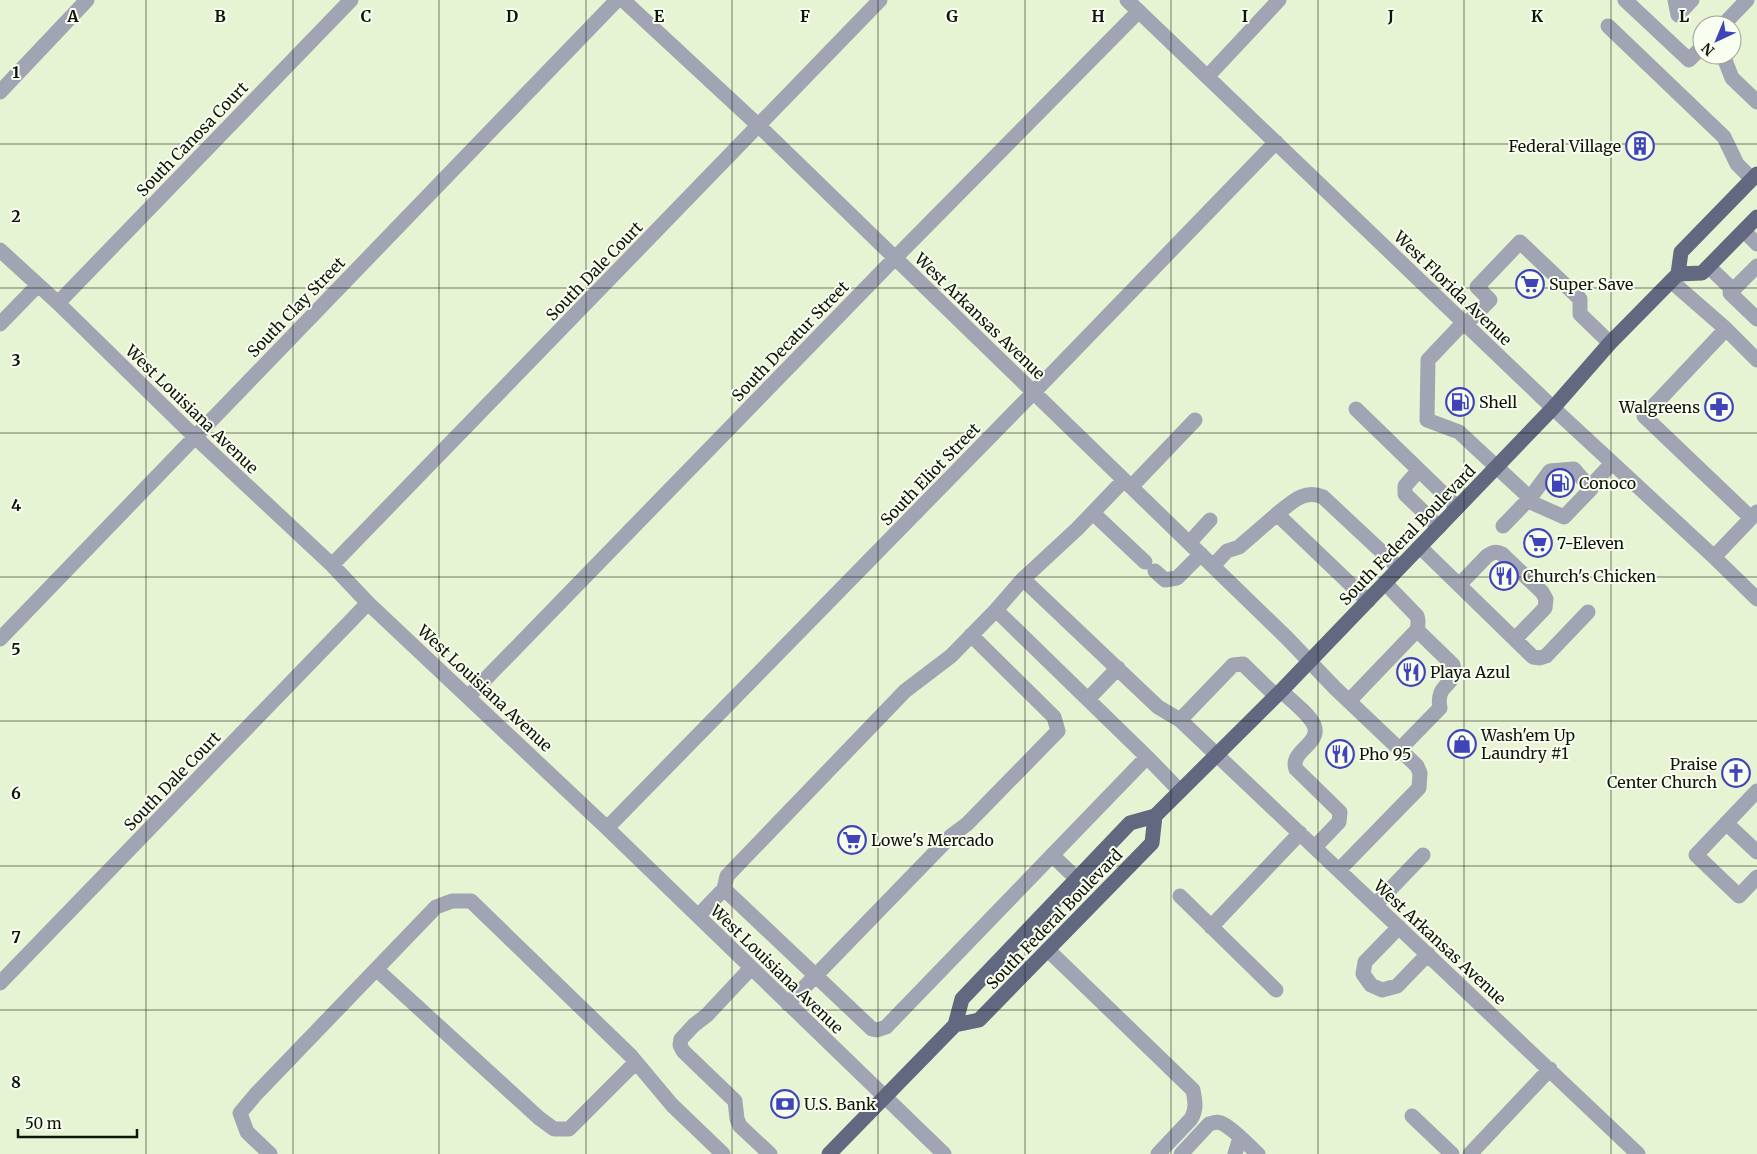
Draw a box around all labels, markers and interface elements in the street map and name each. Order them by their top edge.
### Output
text: A [66,6,79,26]
text: B [214,6,226,26]
text: C [361,6,371,26]
text: D [506,6,518,26]
text: E [654,6,665,26]
text: F [800,6,810,26]
text: G [946,6,958,26]
text: H [1091,6,1105,26]
text: I [1242,6,1248,26]
text: J [1387,6,1394,26]
text: K [1531,6,1543,26]
text: L [1679,6,1689,26]
north arrow [1692,15,1742,65]
text: N [1698,39,1718,60]
text: 1 [12,62,20,82]
street label: South Canosa Court [132,77,252,201]
building icon: Federal Village [1625,131,1655,161]
place label: Federal Village [1509,136,1621,156]
text: 2 [11,206,21,226]
street label: South Dale Court [542,217,647,325]
street label: West Florida Avenue [1389,226,1516,349]
street label: West Arkansas Avenue [910,248,1049,383]
street label: South Clay Street [243,252,350,361]
supermarket icon: Super Save [1515,269,1545,299]
place label: Super Save [1549,274,1633,294]
street label: South Decatur Street [727,276,853,405]
street label: West Louisiana Avenue [121,340,263,478]
text: 3 [11,350,21,370]
fuel station icon: Shell [1445,387,1475,417]
place label: Shell [1479,392,1517,412]
pharmacy icon: Walgreens [1704,392,1734,422]
place label: Walgreens [1618,397,1700,417]
street label: South Eliot Street [876,418,985,529]
street label: South Federal Boulevard [1335,460,1480,609]
fuel station icon: Conoco [1545,468,1575,498]
place label: Conoco [1579,473,1636,493]
text: 4 [11,495,21,515]
supermarket icon: 7-Eleven [1523,528,1553,558]
place label: 7-Eleven [1557,533,1625,553]
restaurant icon: Church's Chicken [1489,561,1519,591]
place label: Church's Chicken [1523,566,1656,586]
street label: West Louisiana Avenue [413,620,556,756]
text: 5 [11,639,21,659]
restaurant icon: Playa Azul [1396,657,1426,687]
place label: Playa Azul [1430,662,1510,682]
place label: Wash'em Up Laundry #1 [1480,725,1575,763]
street label: South Dale Court [120,727,225,835]
shop icon: Wash'em Up Laundry #1 [1447,729,1477,759]
restaurant icon: Pho 95 [1325,739,1355,769]
place label: Pho 95 [1359,744,1411,764]
place label: Praise Center Church [1607,754,1717,792]
church icon: Praise Center Church [1721,758,1751,788]
text: 6 [11,783,21,803]
supermarket icon: Lowe's Mercado [837,825,867,855]
place label: Lowe's Mercado [871,830,994,850]
street label: South Federal Boulevard [982,844,1127,993]
street label: West Arkansas Avenue [1369,875,1510,1009]
street label: West Louisiana Avenue [706,900,848,1038]
text: 7 [11,927,21,947]
text: 8 [11,1072,21,1092]
bank icon: U.S. Bank [770,1089,800,1119]
place label: U.S. Bank [804,1094,877,1114]
scale bar [18,1106,136,1138]
text: 50 m [25,1114,62,1133]

